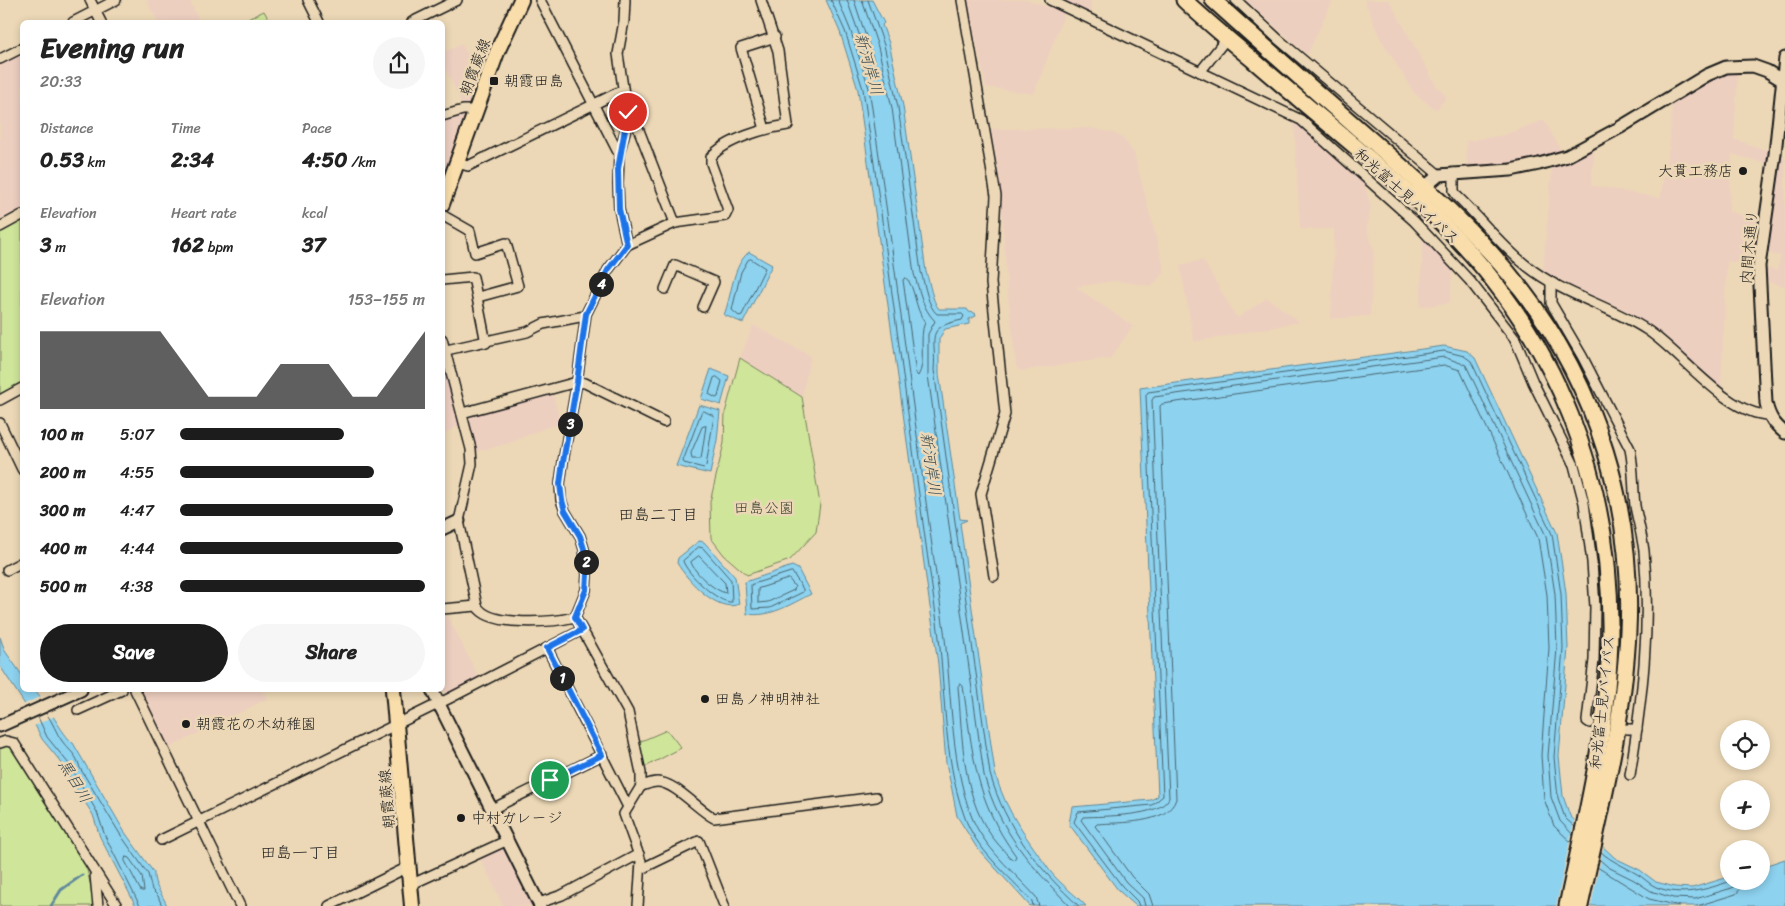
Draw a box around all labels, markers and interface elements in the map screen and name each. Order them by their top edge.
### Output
text: Evening run [40,23,184,72]
water label: 新河岸川 [846,29,892,99]
street label: 朝霞蕨線 [452,34,498,100]
button: share [373,37,425,89]
text: 20:33 [40,67,82,96]
place label: 朝霞田島 [504,68,564,94]
marker: 朝霞田島 [488,75,500,87]
pin [607,91,649,133]
icon: check [614,98,642,126]
text: Distance [40,116,93,141]
text: Time [171,116,201,141]
text: Pace [302,116,332,141]
text: 0.53 [40,141,84,179]
text: 2:34 [171,141,214,179]
text: 4:50 [302,141,348,179]
street label: 和光富士見バイパス [1348,141,1466,251]
text: km [84,150,106,175]
text: /km [348,150,376,175]
place label: 大貫工務店 [1658,158,1733,184]
marker: 大貫工務店 [1737,165,1749,177]
text: Elevation [40,201,97,226]
text: Heart rate [171,201,237,226]
text: kcal [302,201,327,226]
street label: 内間木通り [1733,209,1765,285]
text: 3 [40,226,52,264]
text: 162 [171,226,204,264]
text: 37 [302,226,326,264]
text: m [52,235,66,260]
text: bpm [204,235,234,260]
pin: 4 [588,272,614,296]
text: 4 [597,272,606,297]
text: Elevation [40,285,105,314]
text: 153–155 m [348,285,425,314]
pin: 3 [558,412,582,436]
text: 3 [567,412,574,437]
text: 100 m [40,420,84,449]
text: 5:07 [120,420,154,449]
water label: 新河岸川 [912,430,950,498]
text: 200 m [40,458,86,487]
text: 4:55 [120,458,154,487]
park label: 田島公園 [734,495,794,521]
text: 300 m [40,496,85,525]
text: 4:47 [120,496,154,525]
district label: 田島二丁目 [618,500,698,529]
text: 400 m [40,534,87,563]
text: 4:44 [120,534,155,563]
pin: 2 [574,550,598,574]
text: 2 [582,550,591,575]
text: 500 m [40,572,86,601]
text: 4:38 [120,572,153,601]
button: Save [40,624,228,682]
button: Share [238,624,425,682]
street label: 和光富士見バイパス [1582,634,1622,770]
pin: 1 [550,666,574,690]
text: 1 [559,666,566,691]
place label: 田島ノ神明神社 [715,686,820,712]
marker: 田島ノ神明神社 [699,693,711,705]
place label: 朝霞花の木幼稚園 [196,711,316,737]
marker: 朝霞花の木幼稚園 [180,718,192,730]
map controls [1720,720,1770,890]
button: locate [1720,720,1770,770]
water label: 黒目川 [50,753,100,809]
pin [529,759,571,801]
icon: arrive [536,766,564,794]
street label: 朝霞蕨線 [371,768,403,830]
button: + [1720,780,1770,830]
place label: 中村ガレージ [471,805,562,831]
marker: 中村ガレージ [455,812,467,824]
district label: 田島一丁目 [260,838,340,867]
button: − [1720,840,1770,890]

